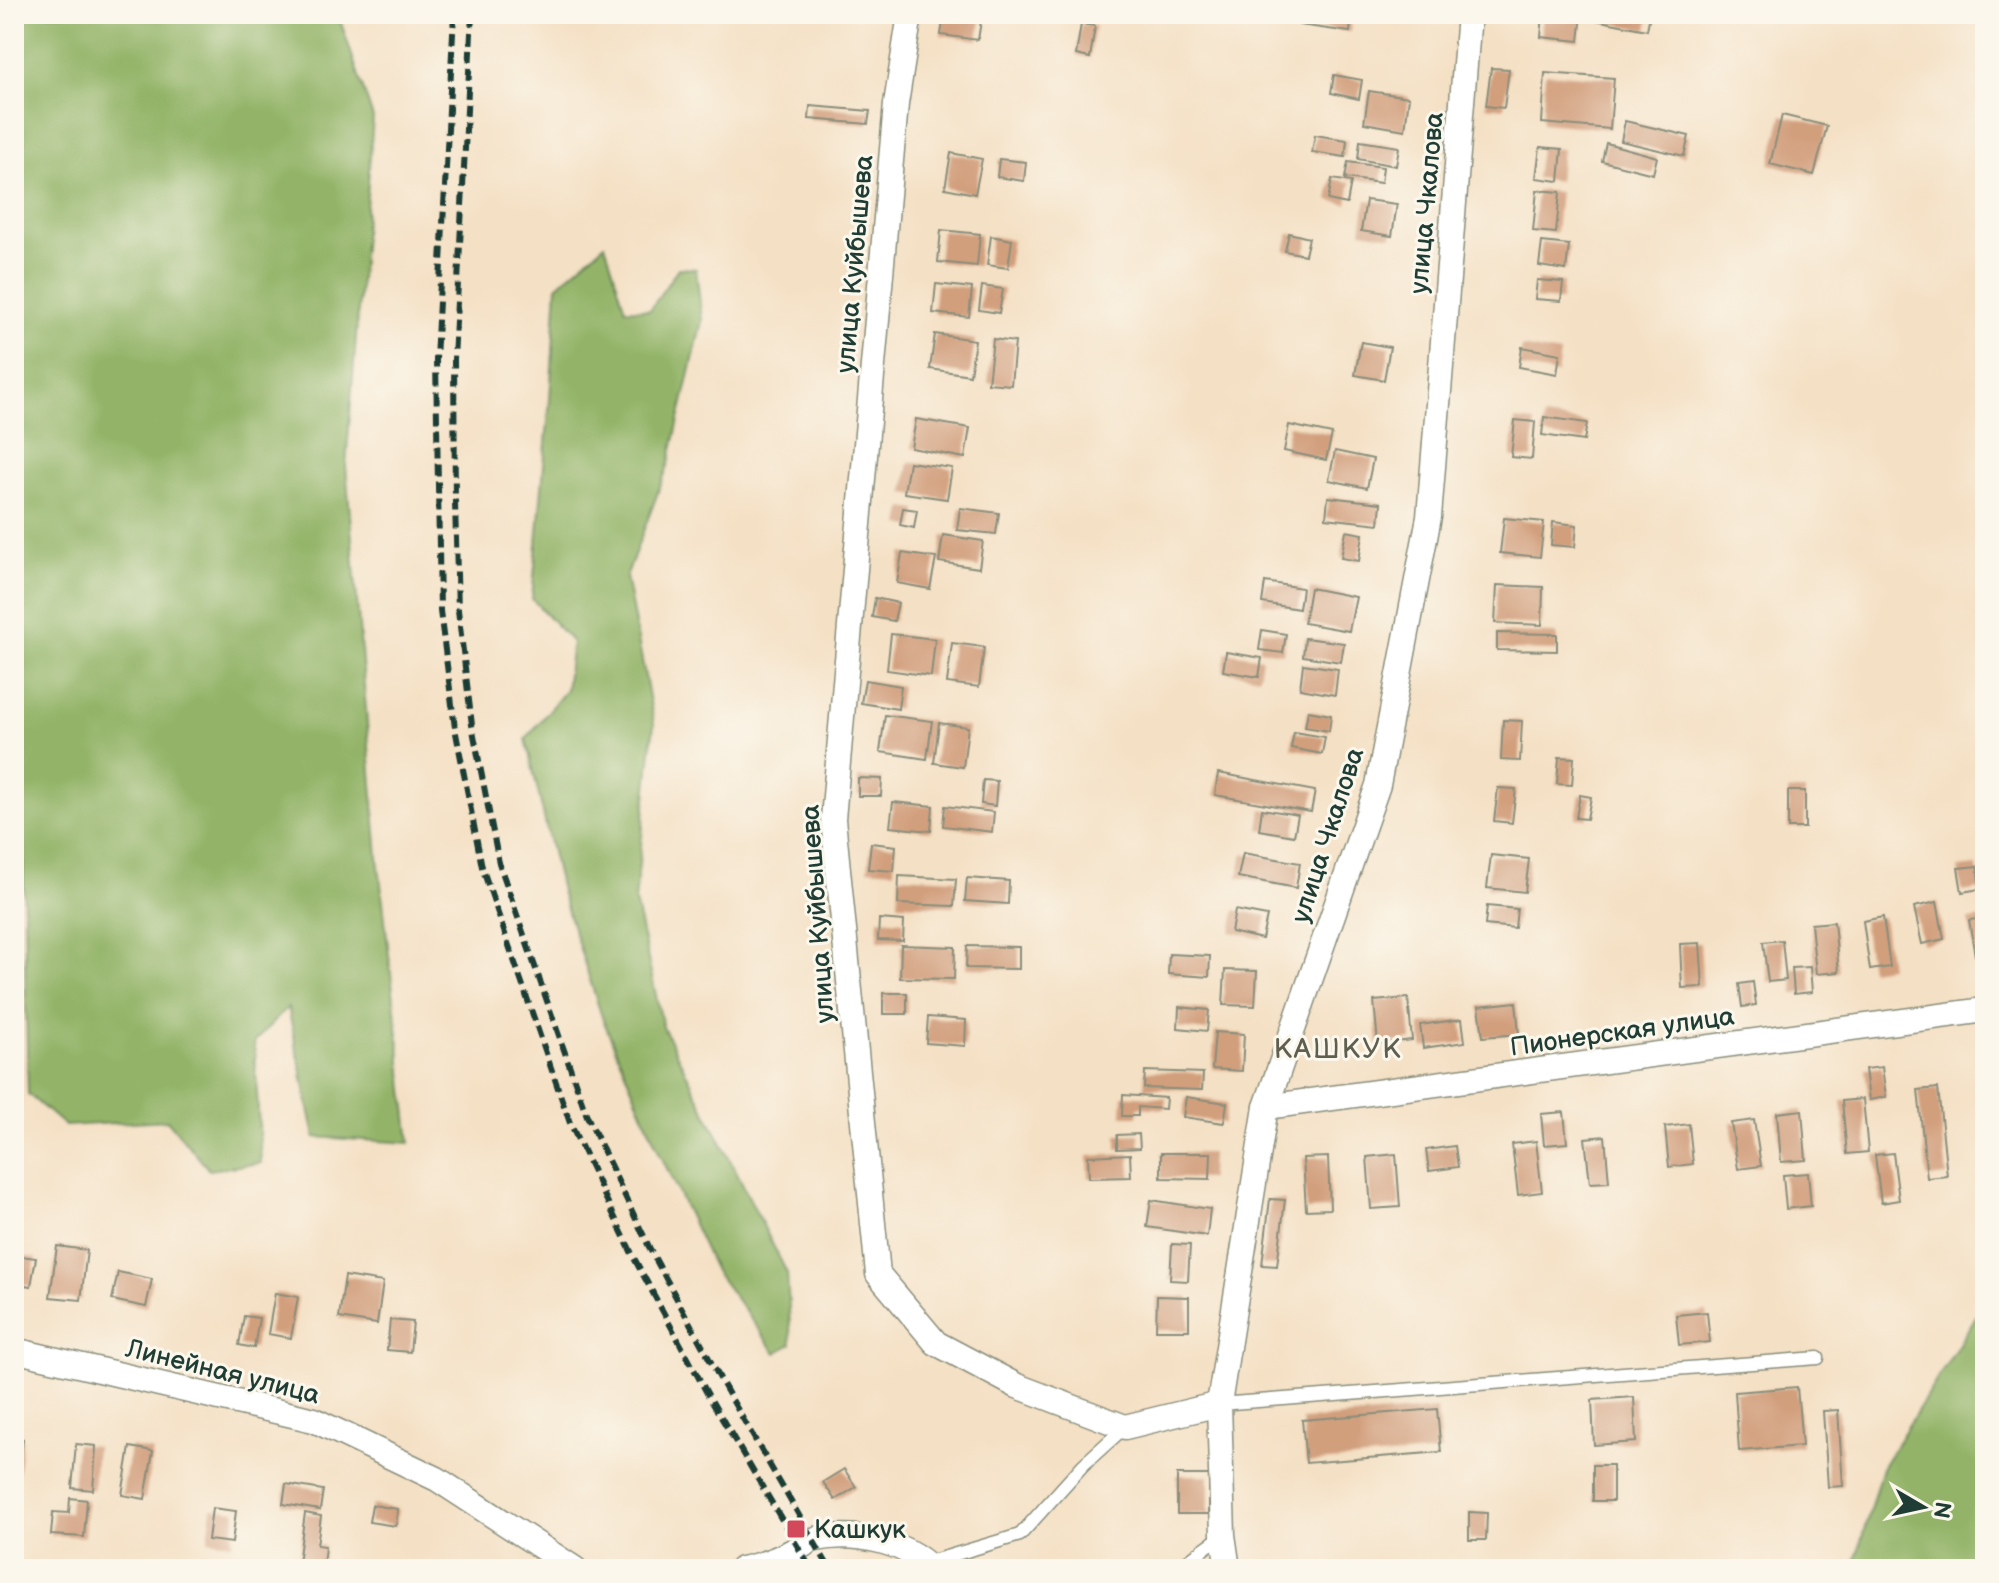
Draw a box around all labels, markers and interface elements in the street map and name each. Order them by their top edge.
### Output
street label: улица Чкалова [1404,111,1451,295]
street label: улица Куйбышева [831,154,880,375]
street label: улица Чкалова [1286,744,1371,927]
street label: улица Куйбышева [795,804,842,1024]
street label: Пионерская улица [1508,1001,1736,1064]
district label: КАШКУК [1274,1033,1402,1066]
street label: Линейная улица [122,1333,323,1412]
north arrow [1883,1467,1963,1547]
text: N [1927,1500,1956,1520]
place label: Кашкук [814,1515,906,1546]
marker: Кашкук [785,1518,807,1540]

